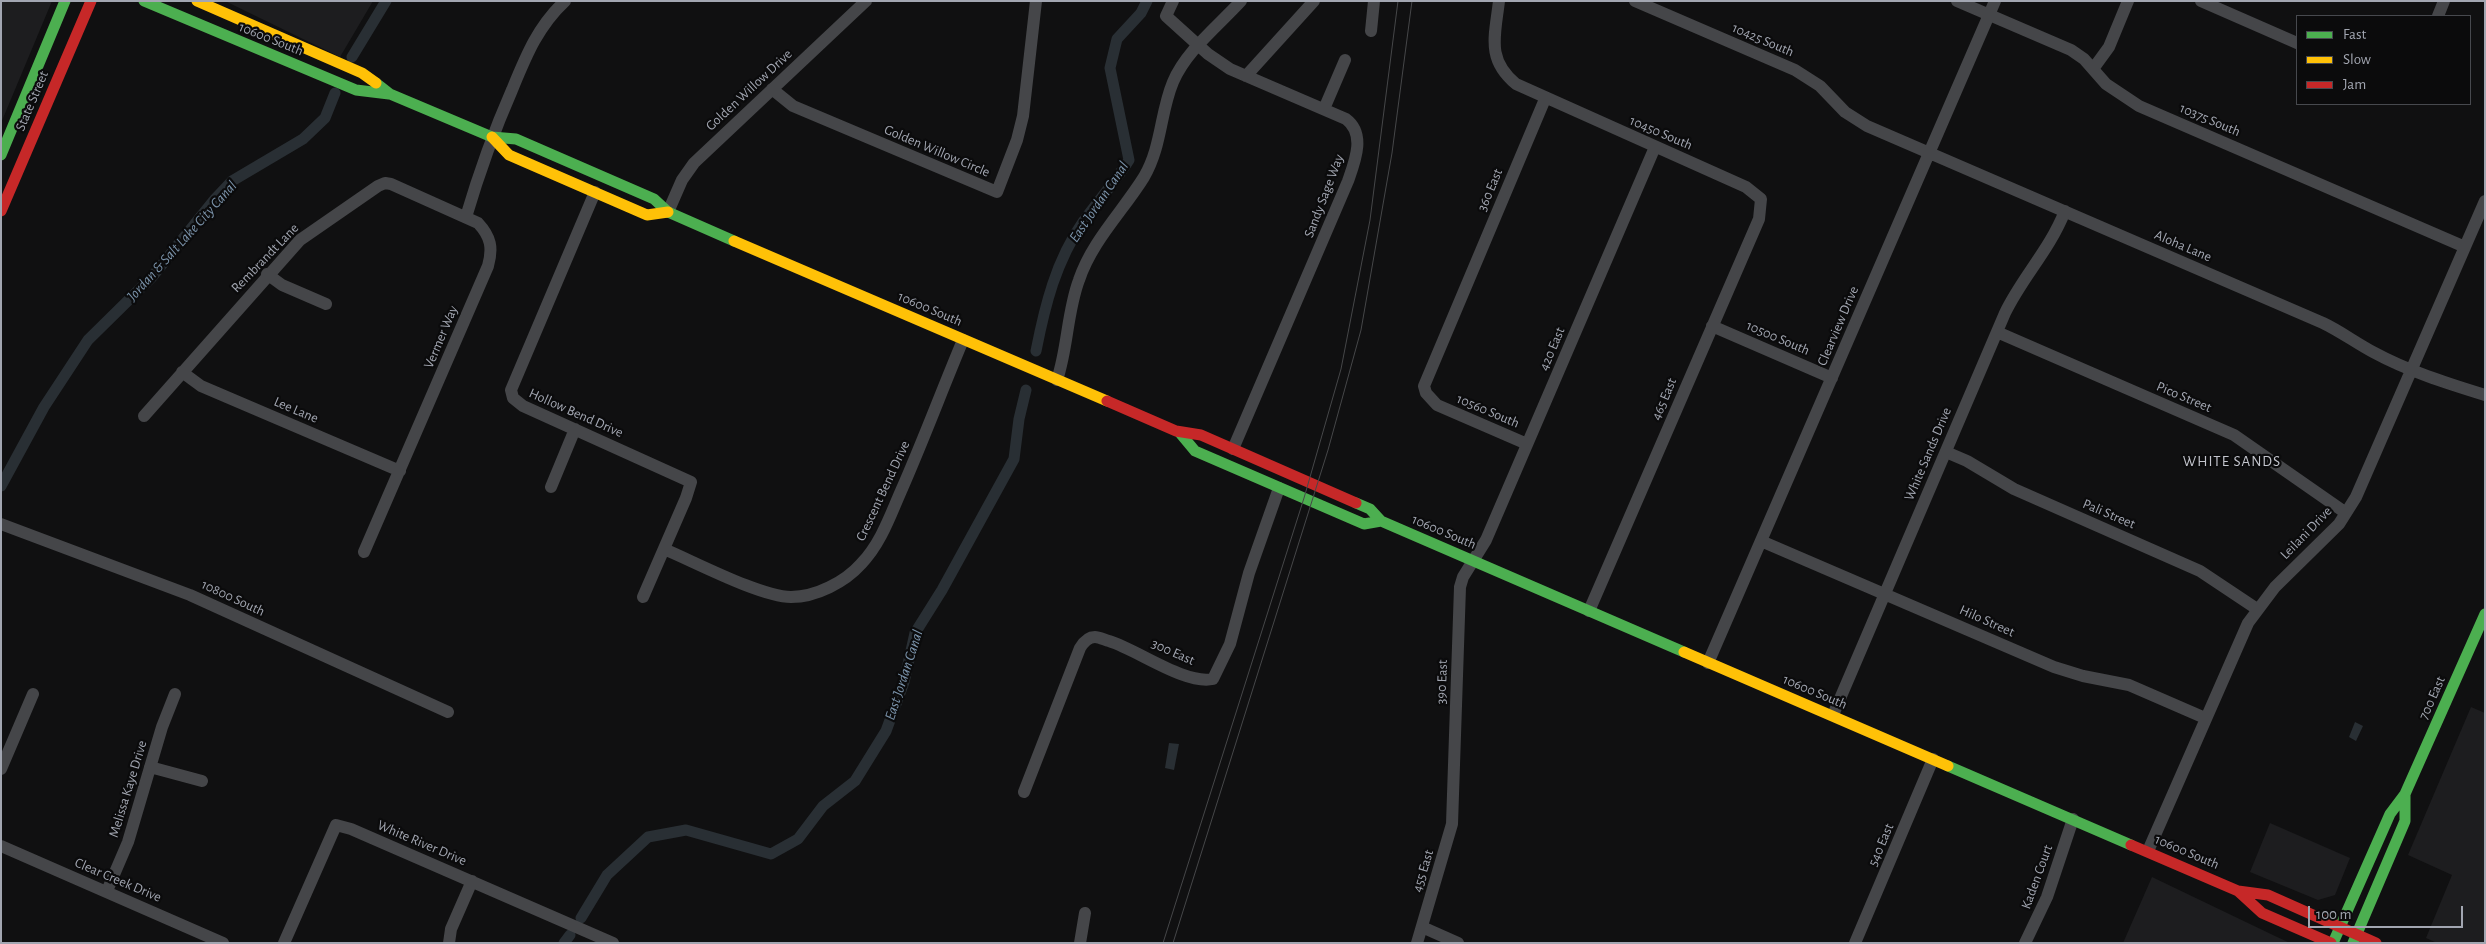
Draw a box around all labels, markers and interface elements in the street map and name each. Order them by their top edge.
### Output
legend [2296,15,2471,105]
street label: 10600 South [236,18,306,60]
street label: 10425 South [1730,19,1796,61]
text: Fast [2343,27,2366,42]
street label: Golden Willow Drive [702,46,796,134]
text: Slow [2343,52,2371,67]
street label: State Street [12,68,52,134]
text: Jam [2343,77,2366,92]
street label: 10375 South [2177,100,2243,140]
street label: 10450 South [1627,112,1695,154]
street label: Golden Willow Circle [882,121,992,181]
street label: Sandy Sage Way [1300,152,1348,240]
water label: East Jordan Canal [1065,158,1133,246]
street label: 360 East [1474,166,1506,214]
water label: Jordan & Salt Lake City Canal [123,177,241,305]
street label: Rembrandt Lane [228,220,302,296]
street label: Aloha Lane [2152,226,2214,266]
street label: Clearview Drive [1814,284,1862,368]
street label: 10600 South [895,288,965,330]
street label: Vermer Way [420,303,462,371]
street label: 10500 South [1744,317,1812,359]
street label: 420 East [1535,325,1569,373]
street label: 465 East [1648,375,1680,423]
street label: Pico Street [2154,378,2214,416]
street label: Hollow Bend Drive [526,385,626,441]
street label: 10560 South [1454,390,1522,432]
street label: Lee Lane [271,393,321,427]
street label: White Sands Drive [1901,405,1955,503]
street label: Crescent Bend Drive [852,438,914,544]
district label: WHITE SANDS [2181,452,2283,470]
street label: Pali Street [2080,495,2138,533]
street label: Leilani Drive [2277,503,2335,563]
street label: 10600 South [1409,511,1479,553]
street label: 10800 South [199,576,267,620]
street label: Hilo Street [1957,601,2017,641]
water label: East Jordan Canal [881,628,927,722]
street label: 300 East [1149,635,1197,669]
street label: 390 East [1433,659,1451,705]
street label: 10600 South [1780,671,1850,713]
street label: 700 East [2415,674,2449,722]
street label: Melissa Kaye Drive [105,738,151,840]
street label: White River Drive [375,817,469,869]
street label: 540 East [1865,821,1897,869]
street label: 10600 South [2152,831,2222,873]
street label: Kaden Court [2018,843,2056,911]
street label: 455 East [1409,848,1437,894]
street label: Clear Creek Drive [72,854,164,906]
scale bar [2311,896,2466,928]
text: 100 m [2316,907,2351,922]

